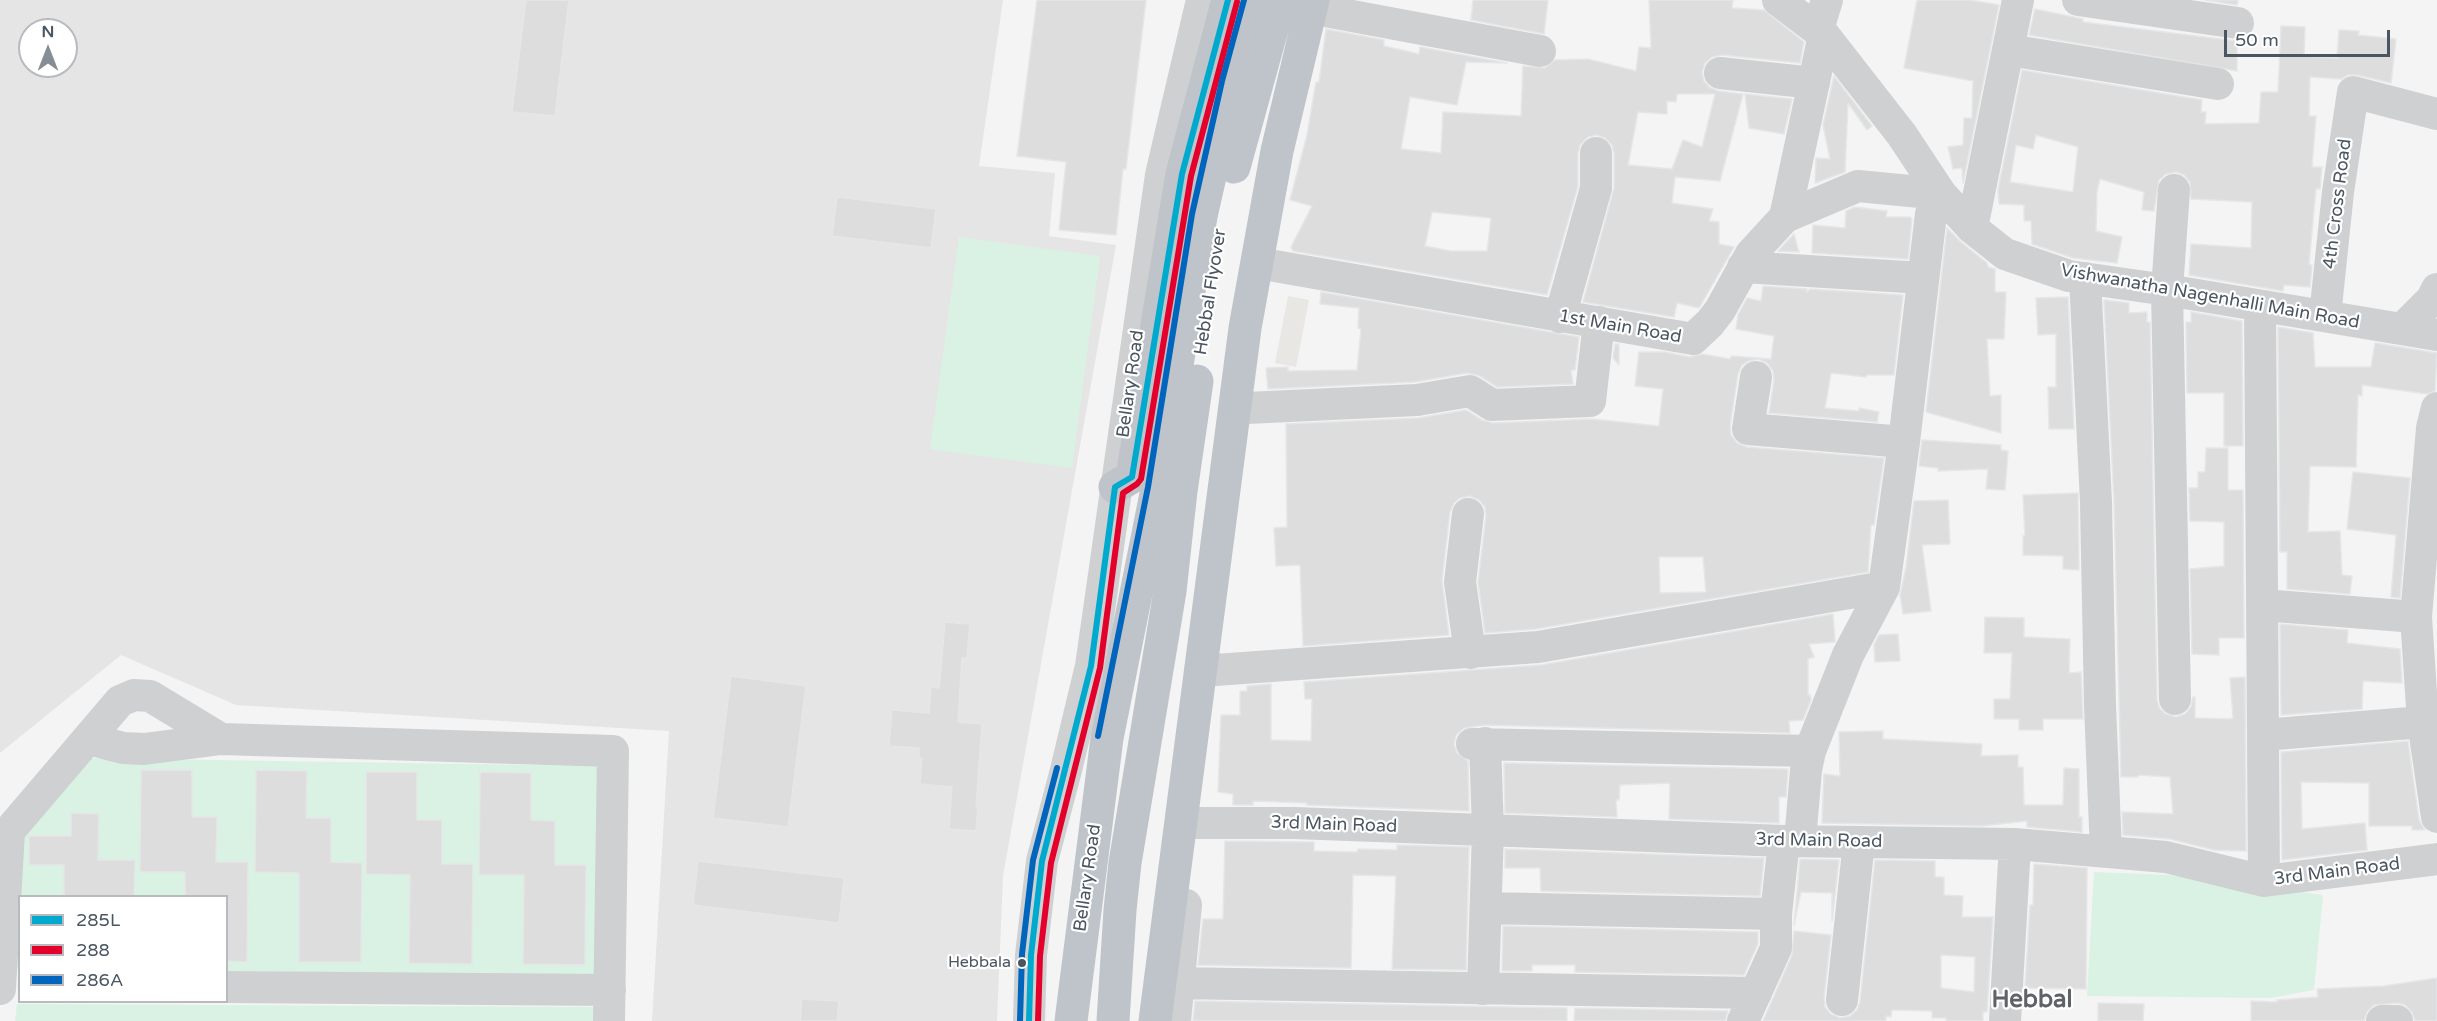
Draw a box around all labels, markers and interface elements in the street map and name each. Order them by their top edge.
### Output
north arrow [18,18,78,78]
scale bar [2227,18,2394,56]
text: N [42,22,54,42]
text: 50 m [2235,29,2279,51]
street label: 4th Cross Road [2319,138,2357,270]
street label: Hebbal Flyover [1190,227,1232,357]
street label: Vishwanatha Nagenhalli Main Road [2059,260,2361,334]
street label: 1st Main Road [1557,306,1683,348]
street label: Bellary Road [1113,329,1149,439]
street label: 3rd Main Road [1270,812,1398,838]
street label: Bellary Road [1070,823,1106,933]
street label: 3rd Main Road [1755,829,1883,853]
street label: 3rd Main Road [2273,854,2401,890]
legend [18,895,228,1003]
text: 285L [76,909,120,931]
text: 288 [76,939,110,961]
place label: Hebbala [948,953,1011,973]
marker: Hebbala [1016,957,1028,969]
text: 286A [76,969,123,991]
district label: Hebbal [1991,987,2073,1015]

